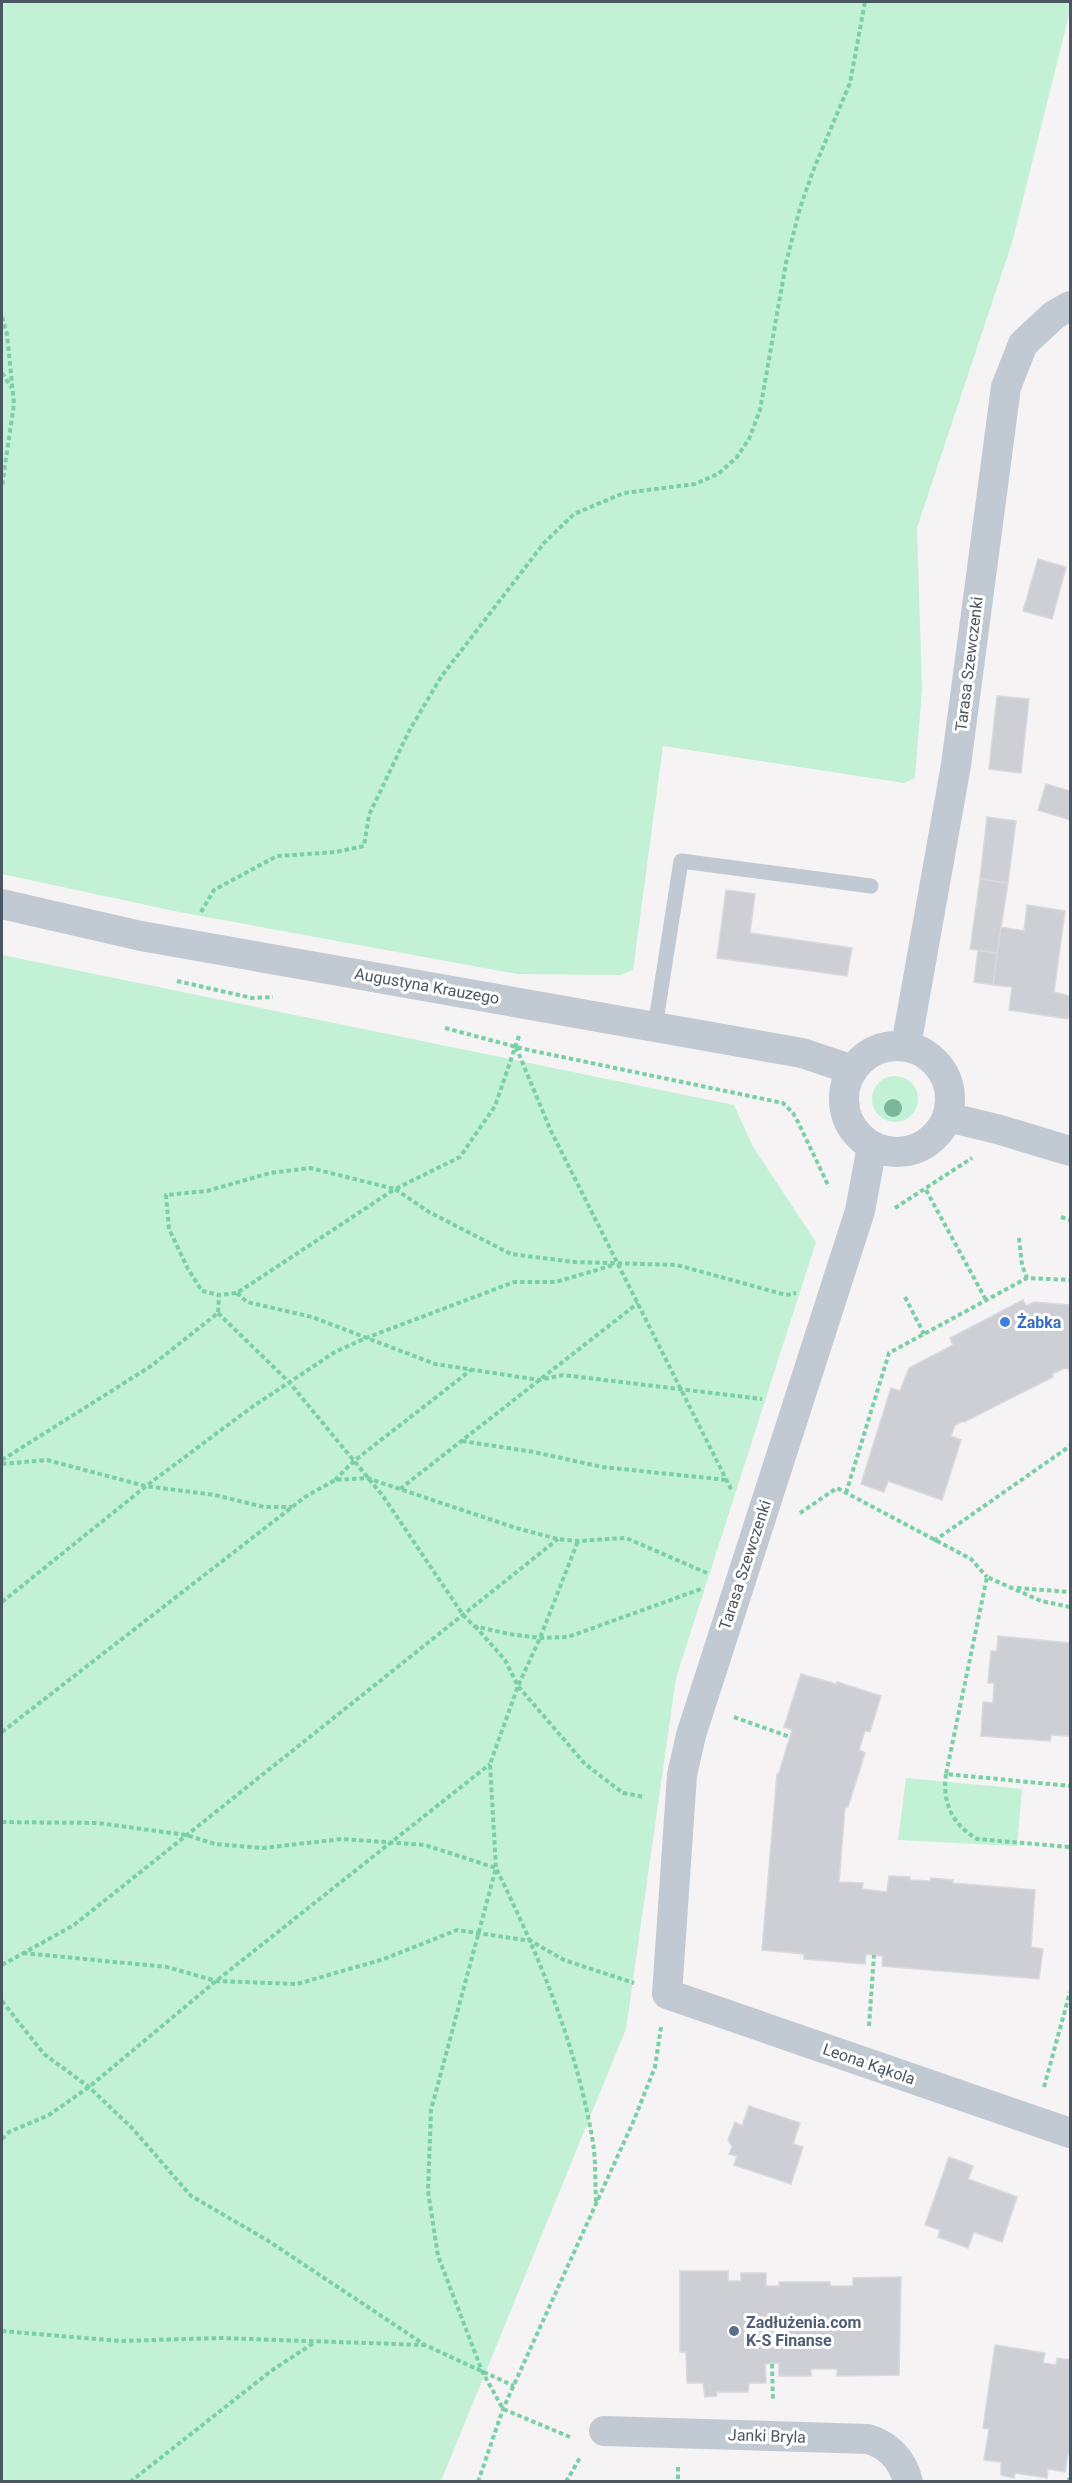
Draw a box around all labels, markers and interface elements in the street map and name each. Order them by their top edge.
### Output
street label: Tarasa Szewczenki [951,596,987,732]
street label: Augustyna Krauzego [353,964,501,1008]
place label: Żabka [1017,1313,1062,1332]
marker: Żabka [998,1315,1012,1329]
street label: Tarasa Szewczenki [715,1498,775,1632]
street label: Leona Kąkola [820,2039,918,2089]
place label: Zadłużenia.com K-S Finanse [746,2313,861,2350]
marker: Zadłużenia.com K-S Finanse [727,2324,741,2338]
street label: Janki Bryla [728,2425,806,2447]

